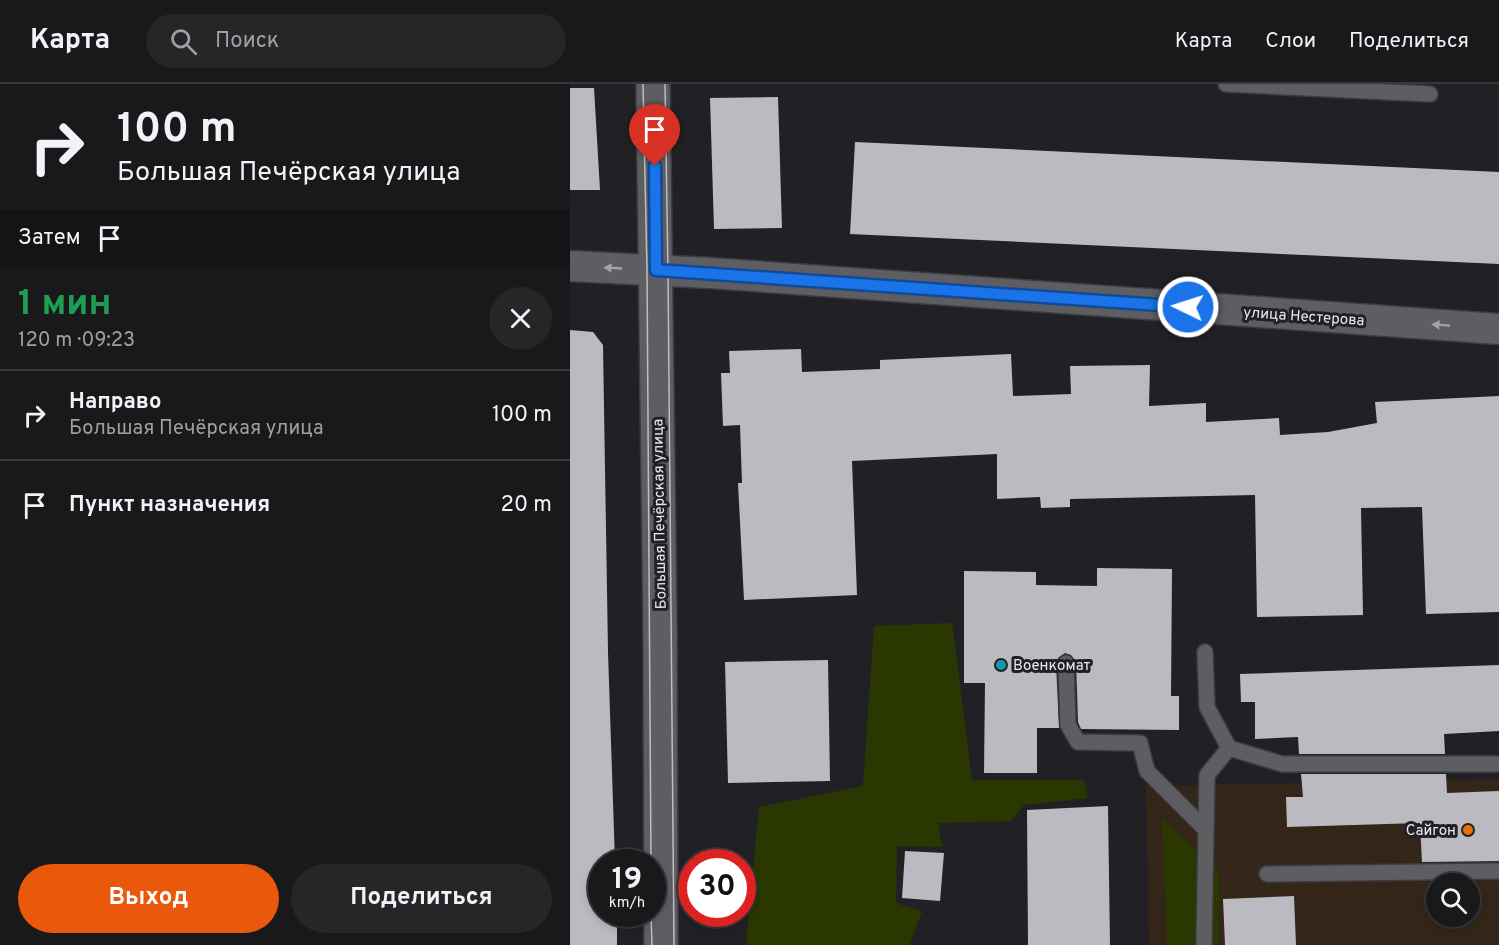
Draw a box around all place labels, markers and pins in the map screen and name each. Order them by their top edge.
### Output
pin [629,104,680,166]
place label: Военкомат [1013,657,1091,676]
marker: Военкомат [994,658,1008,672]
place label: Сайгон [1406,822,1456,841]
marker: Сайгон [1461,823,1475,837]

